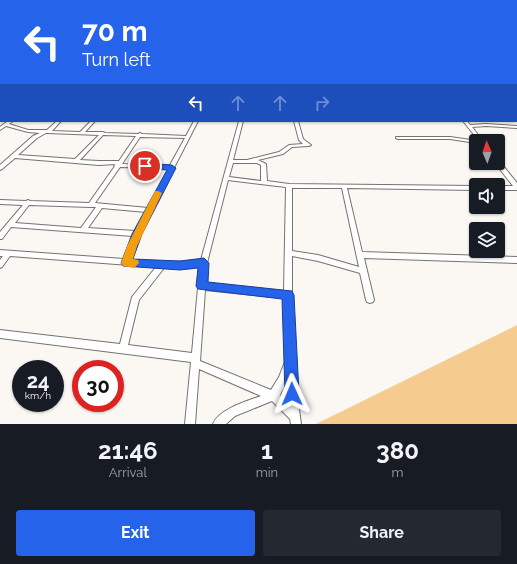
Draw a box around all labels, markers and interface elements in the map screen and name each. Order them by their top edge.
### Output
text: 70 m [82,15,148,48]
icon: left [16,16,68,68]
text: Turn left [82,49,151,70]
icon: left [185,92,207,114]
icon: ahead [227,92,249,114]
icon: ahead [269,92,291,114]
icon: right [311,92,333,114]
north arrow [469,134,505,170]
map controls [469,134,505,258]
pin [128,149,162,183]
icon: arrive [134,155,156,177]
button: sound [469,178,505,214]
button: layers [469,222,505,258]
speed limit sign: 30 [72,360,124,412]
text: 24 [27,369,49,393]
position arrow [271,373,313,415]
text: km/h [25,390,51,401]
text: 21:46 [98,436,158,465]
text: 1 [261,436,273,465]
text: 380 [376,436,419,465]
text: Arrival [109,465,147,480]
text: min [256,465,278,480]
text: m [392,465,404,480]
button: Exit [16,510,255,556]
button: Share [263,510,501,556]

